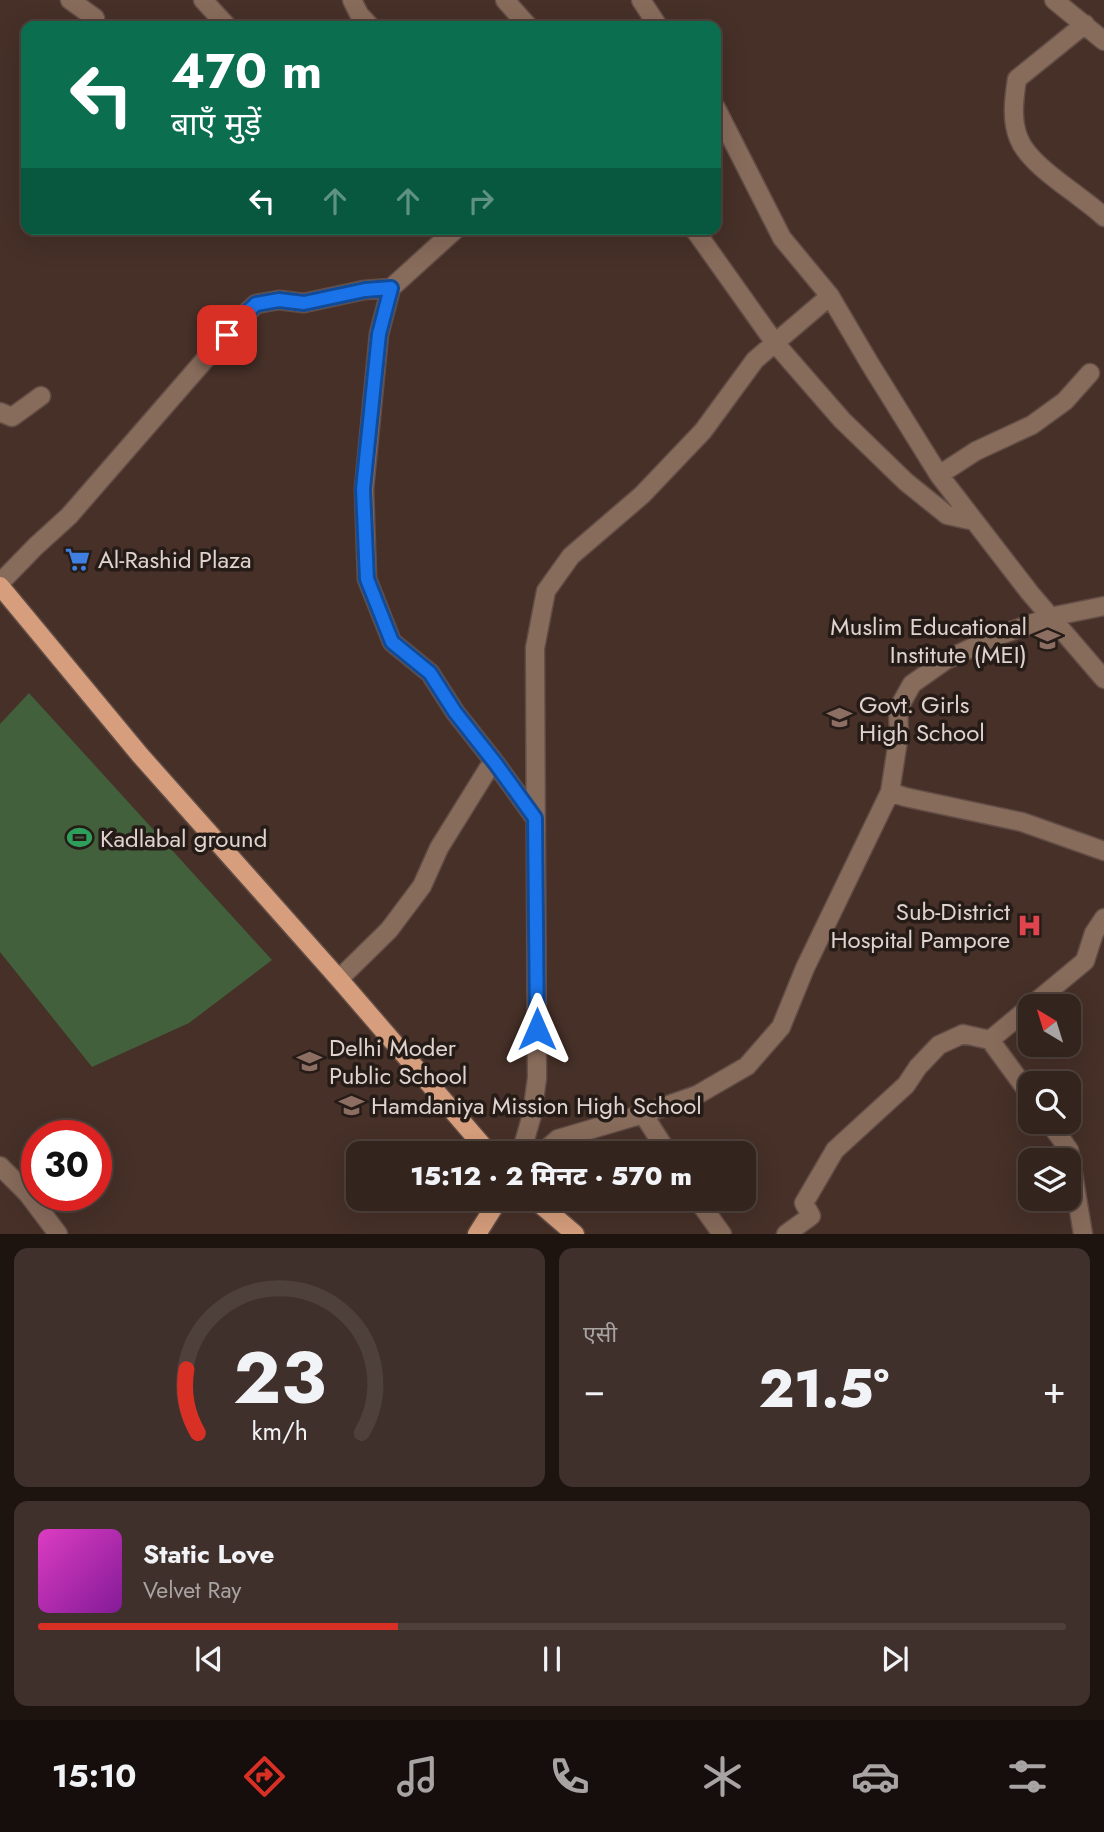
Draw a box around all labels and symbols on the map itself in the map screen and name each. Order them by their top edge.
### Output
pin [197,305,257,365]
place label: Al-Rashid Plaza [98,542,252,577]
supermarket icon: Al-Rashid Plaza [64,545,92,573]
place label: Muslim Educational Institute (MEI) [830,609,1027,672]
school or university icon: Muslim Educational Institute (MEI) [1033,626,1061,654]
place label: Govt. Girls High School [859,687,985,750]
school or university icon: Govt. Girls High School [825,704,853,732]
place label: Kadlabal ground [100,821,267,856]
sports icon: Kadlabal ground [66,824,94,852]
place label: Sub-District Hospital Pampore [830,894,1010,957]
hospital icon: Sub-District Hospital Pampore [1016,911,1044,939]
position arrow [500,992,574,1066]
north arrow [1018,994,1082,1057]
place label: Delhi Moder Public School [329,1030,467,1093]
school or university icon: Delhi Moder Public School [295,1047,323,1075]
place label: Hamdaniya Mission High School [371,1088,702,1123]
school or university icon: Hamdaniya Mission High School [337,1091,365,1119]
speed limit sign: 30 [21,1120,112,1211]

